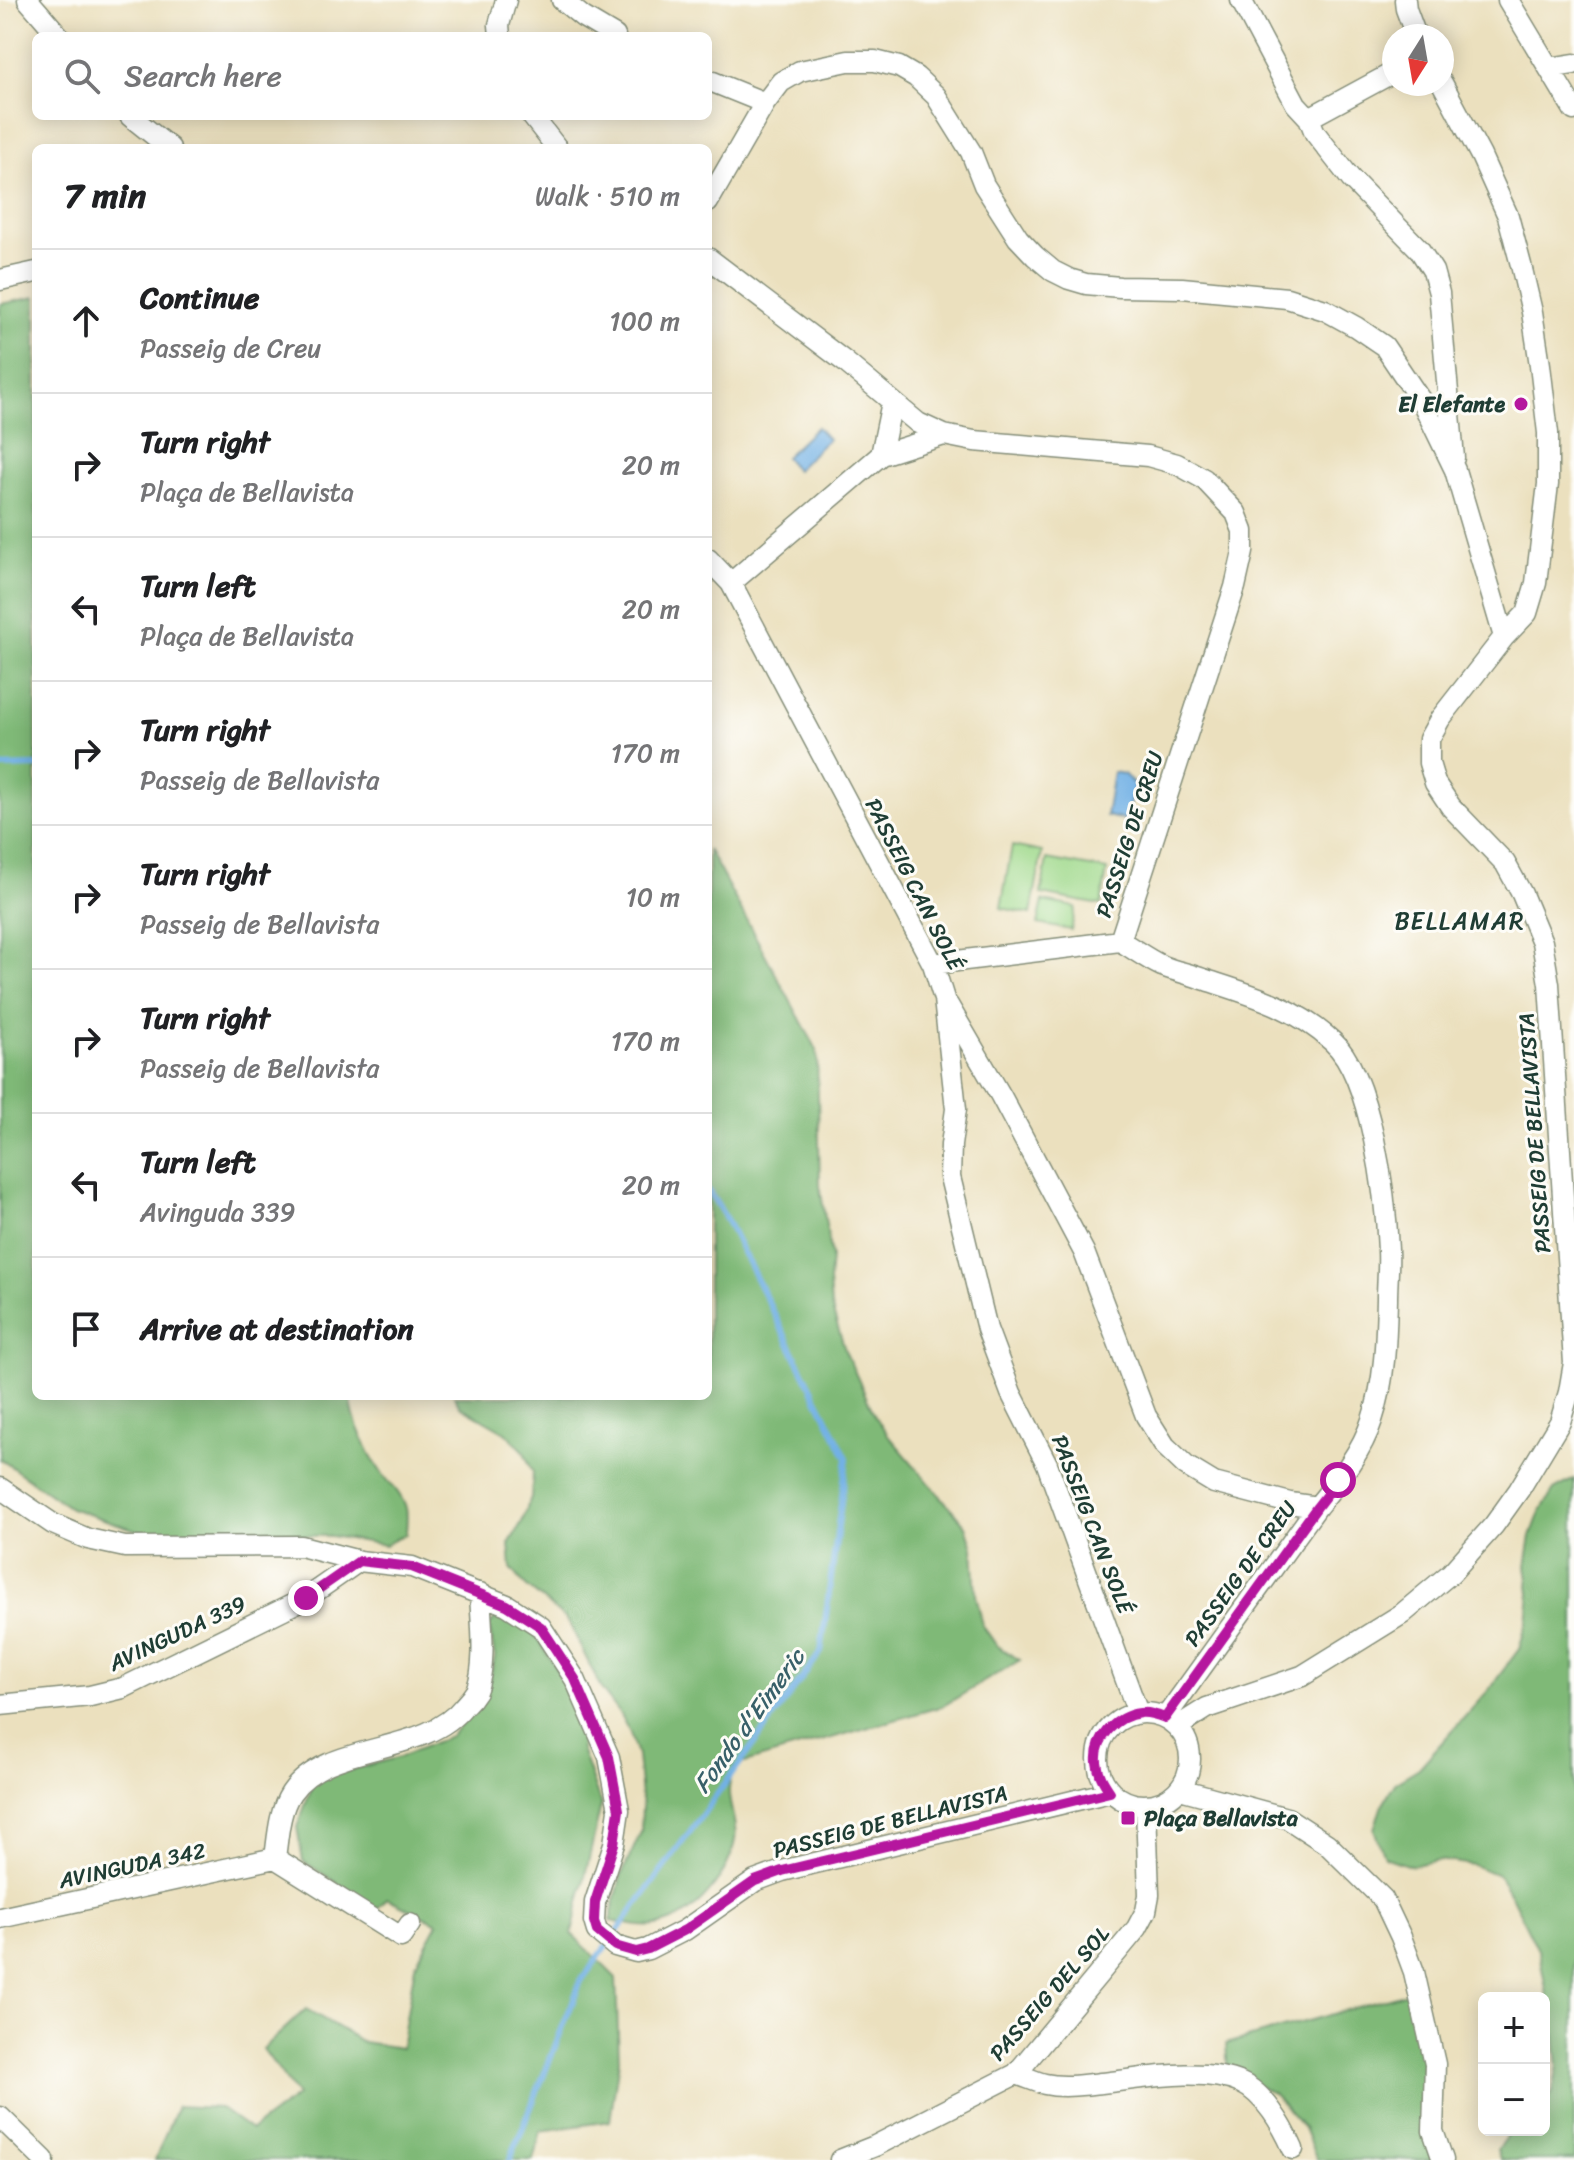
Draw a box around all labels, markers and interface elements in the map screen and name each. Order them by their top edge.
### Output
north arrow [1382,24,1454,96]
search box [32,32,712,120]
text: Search here [124,49,282,103]
icon: search [60,54,104,98]
text: 7 min [64,166,146,226]
text: Walk · 510 m [535,173,680,219]
text: Continue [140,271,259,325]
text: 100 m [609,298,680,344]
icon: ahead [64,299,108,343]
text: Passeig de Creu [140,325,321,371]
place label: El Elefante [1398,385,1505,424]
marker: El Elefante [1512,395,1530,413]
text: Turn right [140,415,270,469]
text: 20 m [622,442,680,488]
icon: right [64,443,108,487]
text: Plaça de Bellavista [140,469,354,515]
text: Turn left [140,559,256,613]
text: 20 m [622,586,680,632]
icon: left [64,587,108,631]
text: Plaça de Bellavista [140,613,354,659]
text: Turn right [140,703,270,757]
text: 170 m [611,730,680,776]
icon: right [64,731,108,775]
street label: PASSEIG DE CREU [1084,746,1175,923]
text: Passeig de Bellavista [140,757,379,803]
street label: PASSEIG CAN SOLÉ [854,791,976,979]
text: Turn right [140,847,270,901]
text: 10 m [626,874,680,920]
icon: right [64,875,108,919]
district label: BELLAMAR [1394,900,1526,942]
text: Passeig de Bellavista [140,901,379,947]
text: Turn right [140,991,270,1045]
street label: PASSEIG DE BELLAVISTA [1507,1012,1562,1254]
text: 170 m [611,1018,680,1064]
icon: right [64,1019,108,1063]
text: Passeig de Bellavista [140,1045,379,1091]
text: Turn left [140,1135,256,1189]
text: 20 m [622,1162,680,1208]
icon: left [64,1163,108,1207]
text: Avinguda 339 [140,1189,295,1235]
text: Arrive at destination [140,1302,414,1356]
icon: arrive [64,1307,108,1351]
street label: PASSEIG CAN SOLÉ [1040,1429,1145,1621]
route start [1320,1462,1356,1498]
street label: PASSEIG DE CREU [1174,1492,1307,1655]
route end [288,1580,324,1616]
street label: AVINGUDA 339 [101,1584,253,1683]
water label: Fondo d'Eimeric [682,1638,817,1802]
street label: PASSEIG DE BELLAVISTA [769,1773,1012,1870]
place label: Plaça Bellavista [1144,1799,1299,1838]
marker: Plaça Bellavista [1119,1809,1137,1827]
street label: AVINGUDA 342 [54,1831,209,1900]
street label: PASSEIG DEL SOL [979,1917,1120,2070]
map controls [1478,1992,1550,2136]
button: + [1478,1992,1550,2064]
button: − [1478,2064,1550,2136]

